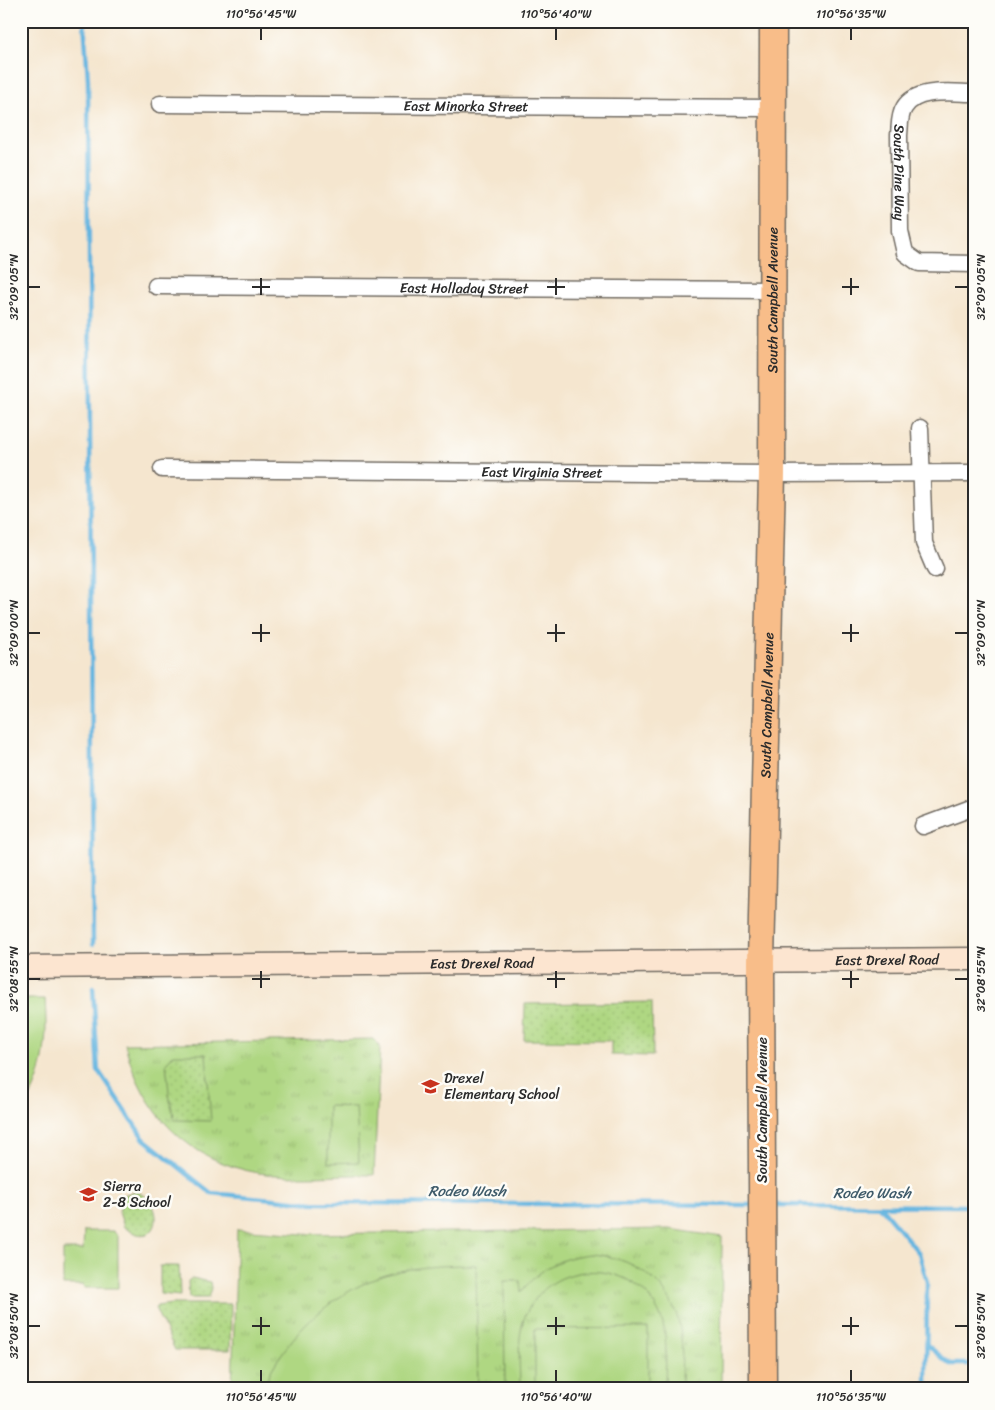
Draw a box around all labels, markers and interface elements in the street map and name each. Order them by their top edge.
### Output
text: 110°56'45"W [226,3,297,25]
text: 110°56'40"W [521,3,592,25]
text: 110°56'35"W [816,3,887,25]
street label: East Minorka Street [403,94,529,119]
street label: South Pine Way [886,123,912,222]
street label: South Campbell Avenue [760,227,786,373]
text: 32°09'05"N [3,253,25,320]
text: 32°09'05"N [970,253,992,320]
street label: East Holladay Street [400,276,530,301]
street label: East Virginia Street [481,460,603,486]
text: 32°09'00"N [3,599,25,666]
text: 32°09'00"N [970,599,992,666]
street label: South Campbell Avenue [753,632,781,778]
text: 32°08'55"N [3,945,25,1012]
text: 32°08'55"N [970,945,992,1012]
street label: East Drexel Road [835,947,941,973]
street label: East Drexel Road [430,951,536,977]
street label: South Campbell Avenue [750,1037,775,1183]
place label: Drexel Elementary School [444,1066,561,1107]
school or university icon: Drexel Elementary School [420,1076,440,1096]
place label: Sierra 2-8 School [103,1174,172,1215]
water label: Rodeo Wash [428,1178,507,1204]
water label: Rodeo Wash [833,1180,912,1206]
school or university icon: Sierra 2-8 School [79,1184,99,1204]
text: 32°08'50"N [3,1292,25,1359]
text: 32°08'50"N [970,1292,992,1359]
text: 110°56'45"W [226,1386,297,1408]
text: 110°56'40"W [521,1386,592,1408]
text: 110°56'35"W [816,1386,887,1408]

